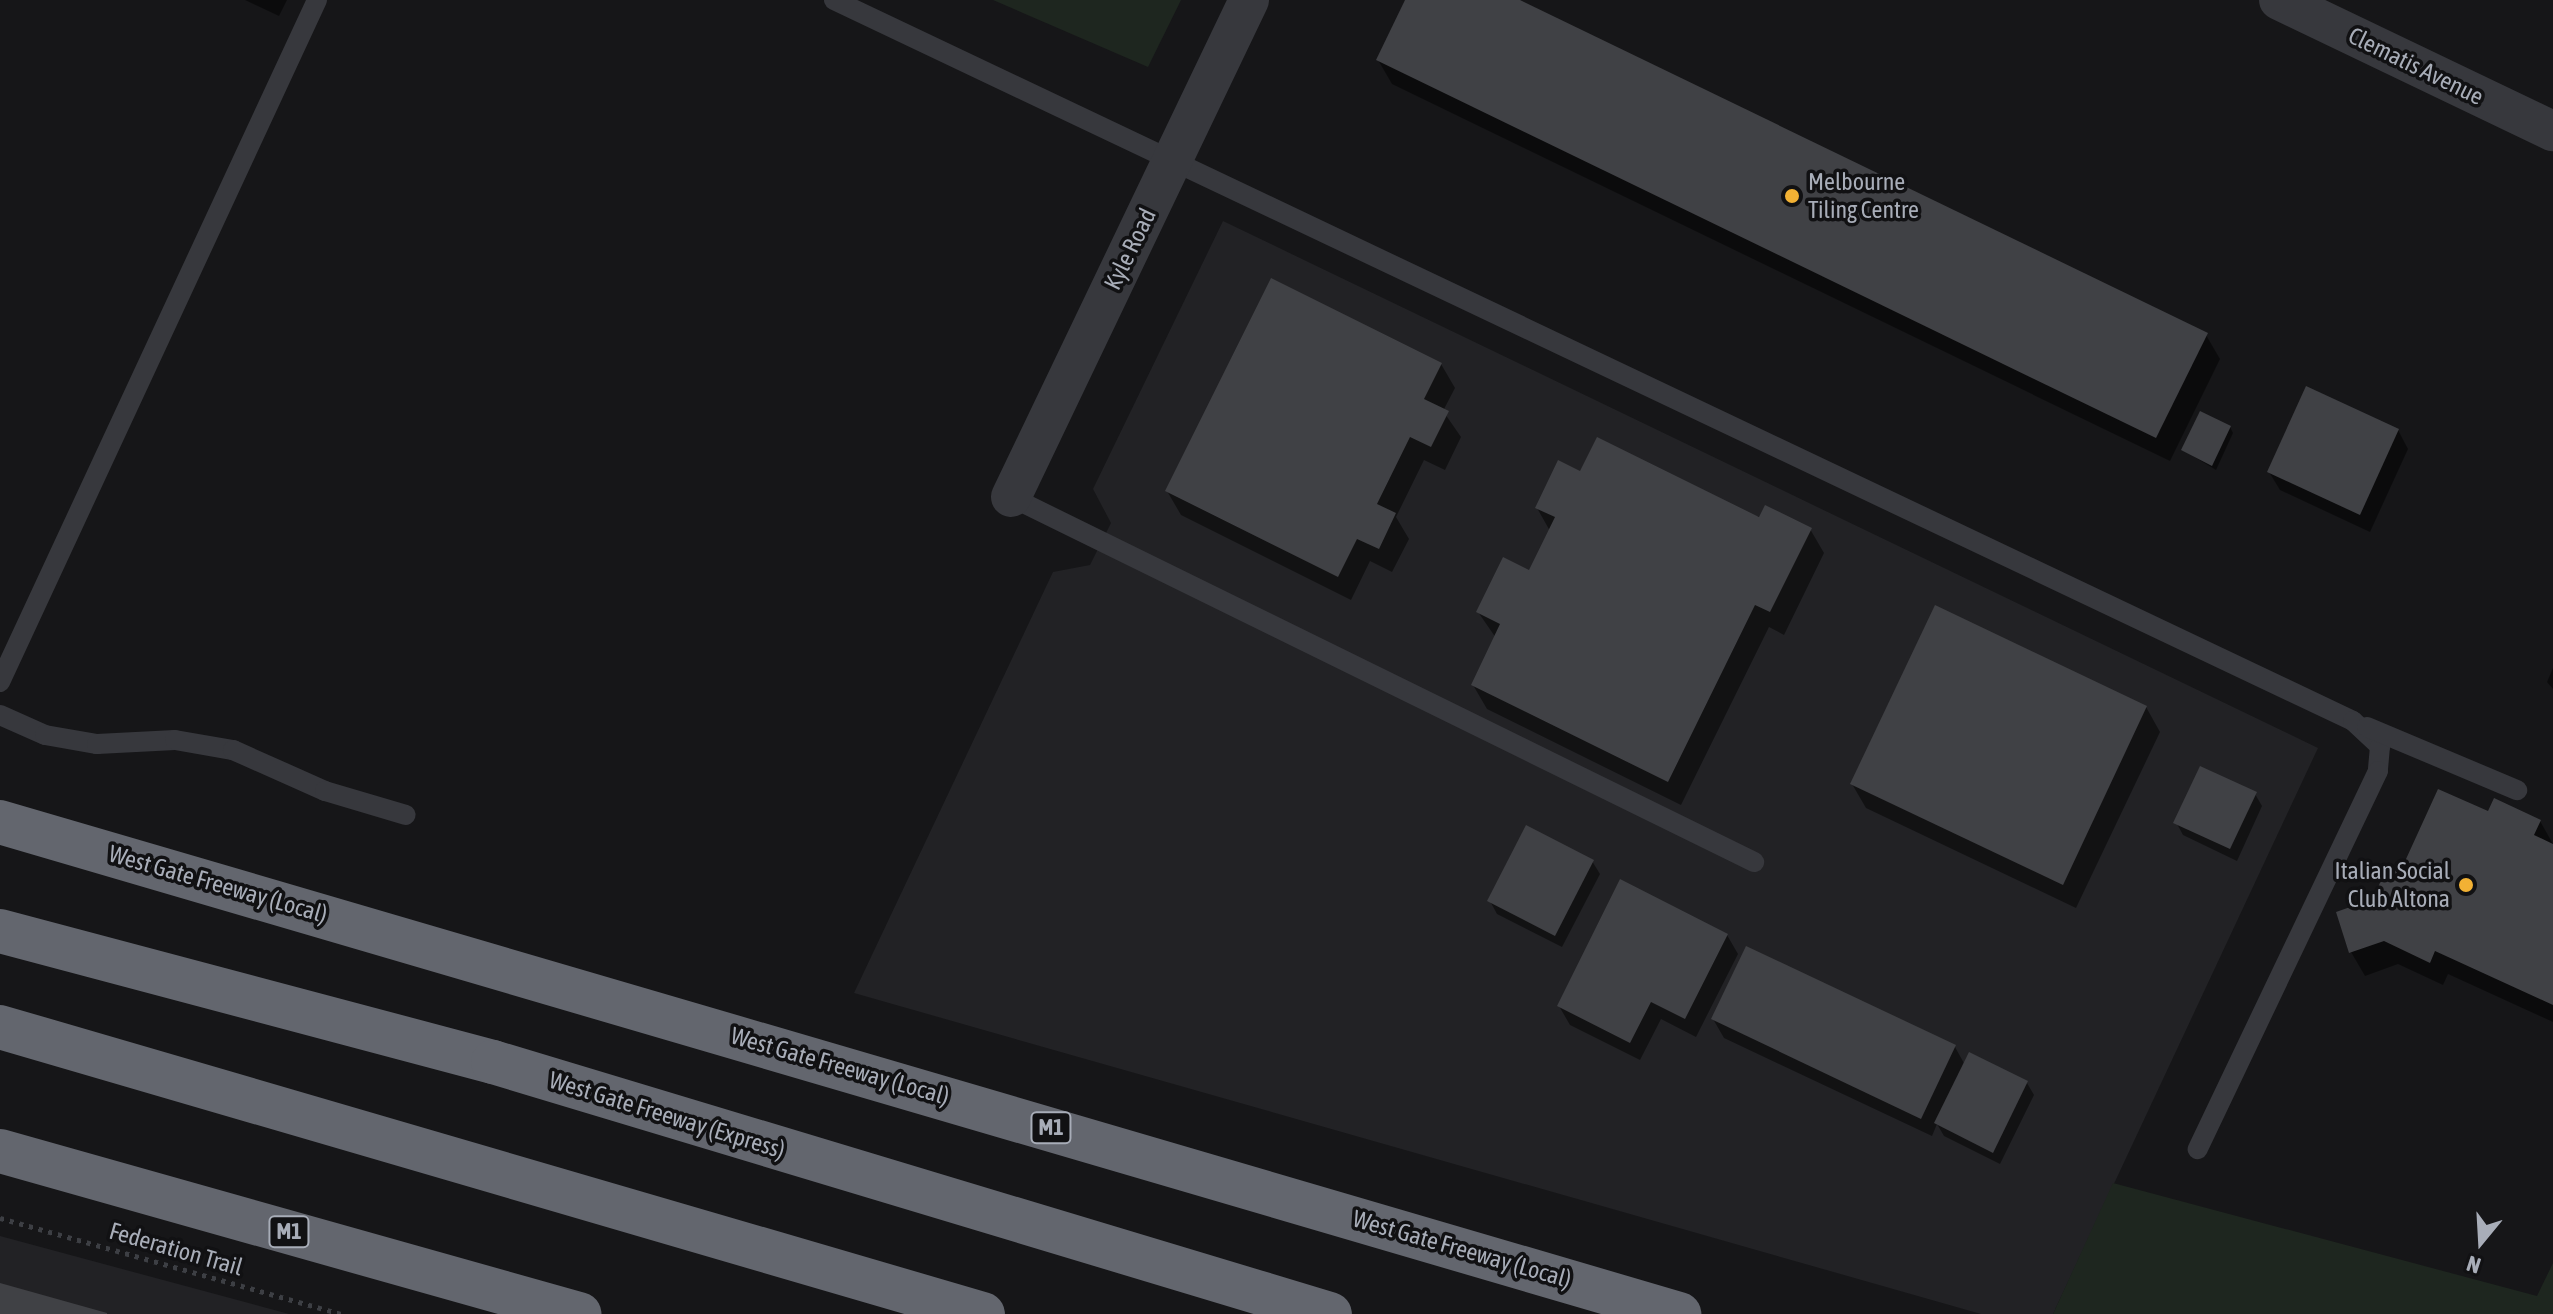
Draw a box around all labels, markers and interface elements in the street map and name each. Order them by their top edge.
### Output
street label: Clematis Avenue [2344,21,2488,111]
place label: Melbourne Tiling Centre [1808,168,1919,224]
marker: Melbourne Tiling Centre [1783,187,1801,205]
street label: Kyle Road [1098,204,1162,294]
street label: West Gate Freeway (Local) [106,839,330,929]
place label: Italian Social Club Altona [2335,857,2450,913]
marker: Italian Social Club Altona [2457,876,2475,894]
street label: West Gate Freeway (Local) [728,1021,952,1111]
street label: West Gate Freeway (Express) [546,1065,788,1165]
road number: M1 [1029,1110,1073,1146]
north arrow [2441,1202,2521,1282]
street label: West Gate Freeway (Local) [1350,1204,1574,1294]
road number: M1 [267,1214,311,1250]
street label: Federation Trail [106,1216,246,1282]
text: N [2463,1250,2484,1279]

